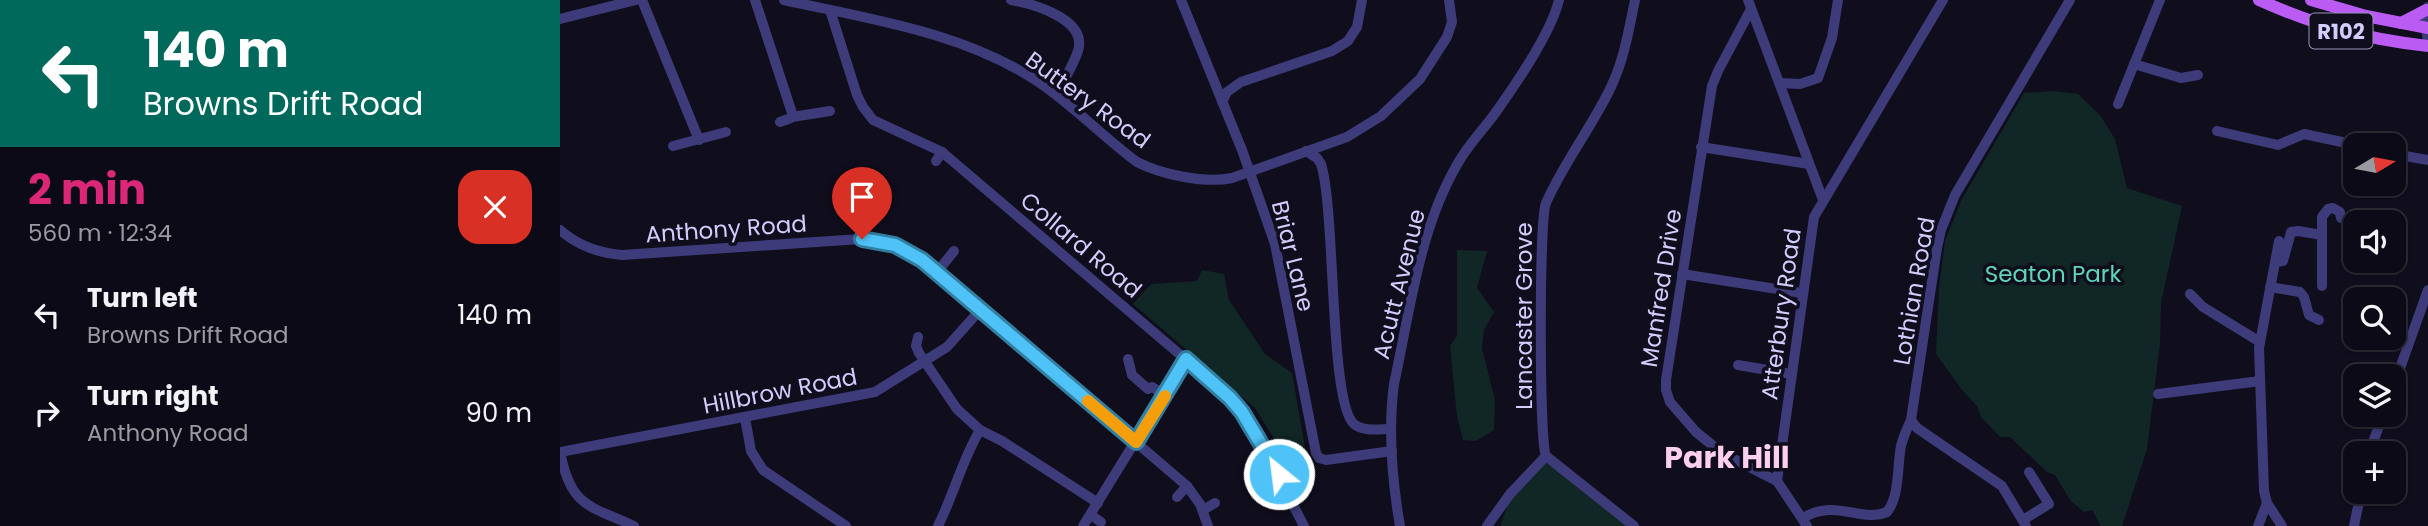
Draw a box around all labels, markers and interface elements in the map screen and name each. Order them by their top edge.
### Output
road number: R102 [2310,14,2372,48]
text: 140 m [143,16,289,84]
icon: left [28,28,119,119]
street label: Buttery Road [1019,44,1157,156]
text: Browns Drift Road [143,81,423,126]
north arrow [2343,133,2406,196]
map controls [2343,133,2406,504]
text: 2 min [28,160,146,219]
pin [832,167,892,239]
button: close [458,170,532,244]
icon: arrive [843,178,881,216]
street label: Collard Road [1013,185,1149,305]
street label: Briar Lane [1264,197,1322,315]
street label: Acutt Avenue [1365,206,1433,362]
street label: Anthony Road [644,207,808,251]
street label: Manfred Drive [1633,207,1689,369]
button: sound [2343,210,2406,273]
street label: Lothian Road [1885,215,1943,367]
text: 560 m · 12:34 [28,217,172,249]
street label: Lancaster Grove [1508,222,1540,410]
street label: Atterbury Road [1753,226,1809,402]
park label: Seaton Park [1985,258,2121,290]
text: Turn left [87,280,198,316]
button: search [2343,287,2406,350]
icon: left [28,296,66,334]
text: 140 m [457,297,532,333]
text: Browns Drift Road [87,319,289,351]
street label: Hillbrow Road [700,360,860,422]
button: layers [2343,364,2406,427]
text: Turn right [87,378,219,414]
icon: right [28,394,66,432]
text: 90 m [466,395,532,431]
text: Anthony Road [87,417,249,449]
district label: Park Hill [1664,436,1790,479]
position arrow [1242,437,1316,511]
button: + [2343,441,2406,504]

